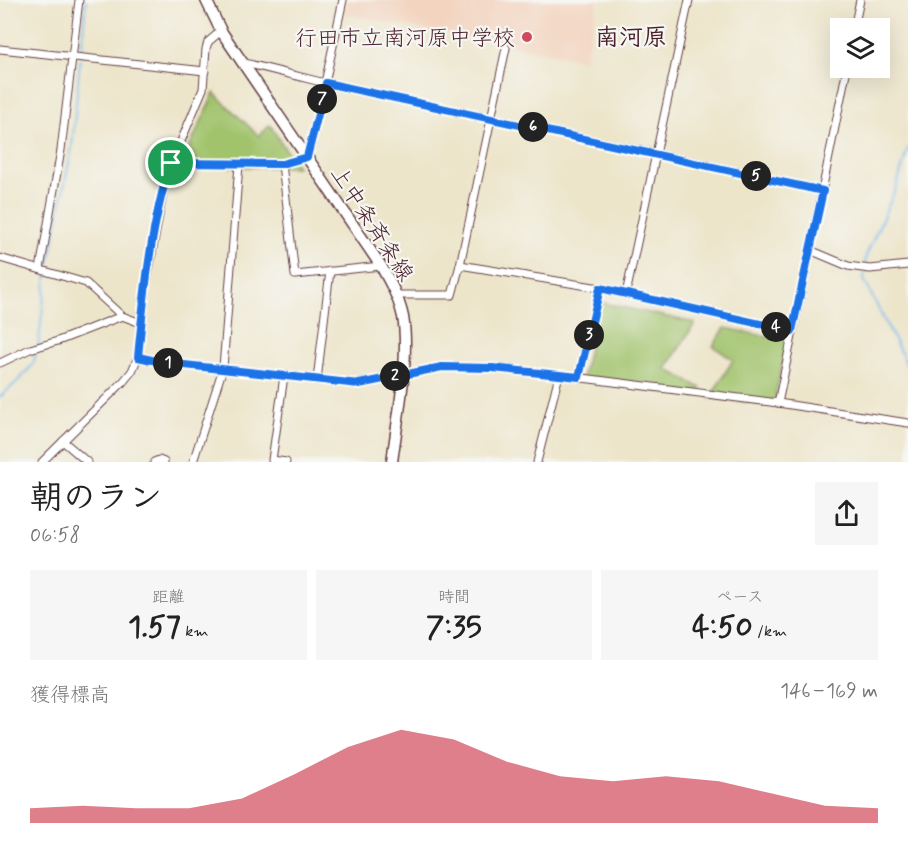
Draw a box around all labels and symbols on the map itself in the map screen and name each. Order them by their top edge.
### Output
district label: 南河原 [595,23,667,54]
place label: 行田市立南河原中学校 [295,25,515,53]
marker: 行田市立南河原中学校 [520,30,534,44]
pin: 7 [307,84,337,114]
pin: 6 [518,112,548,142]
pin [145,137,196,188]
street label: 上中条斉条線 [324,161,419,287]
pin: 5 [741,161,771,191]
pin: 4 [761,312,791,342]
pin: 3 [574,320,604,350]
pin: 1 [153,348,183,378]
pin: 2 [380,361,410,391]

